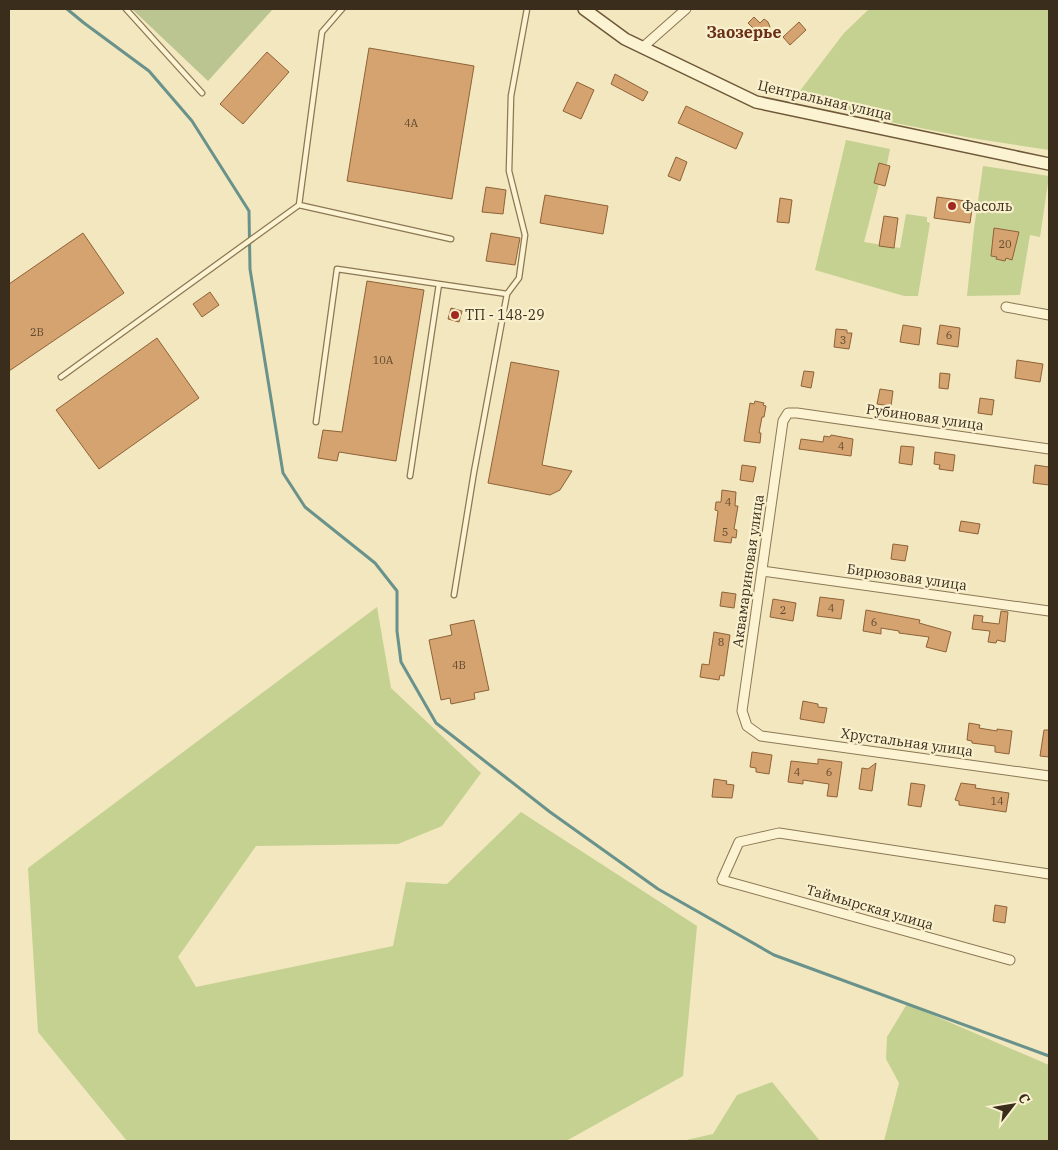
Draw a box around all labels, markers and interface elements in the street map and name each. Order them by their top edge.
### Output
district label: Заозерье [706,22,782,42]
street label: Центральная улица [756,76,894,124]
house number: 4А [404,116,419,130]
place label: Фасоль [962,197,1013,215]
marker: Фасоль [946,200,958,212]
house number: 20 [998,237,1012,251]
place label: ТП - 148-29 [465,306,545,324]
marker: ТП - 148-29 [449,309,461,321]
house number: 2В [30,325,44,339]
house number: 6 [946,328,952,342]
house number: 3 [840,333,846,347]
house number: 10А [373,353,394,367]
street label: Рубиновая улица [865,400,985,434]
house number: 4 [838,439,845,453]
street label: Аквамариновая улица [728,493,768,649]
house number: 4 [725,495,732,509]
house number: 5 [722,525,728,539]
street label: Бирюзовая улица [846,560,969,594]
house number: 4 [828,601,835,615]
house number: 2 [780,603,786,617]
house number: 6 [871,615,877,629]
house number: 8 [718,635,724,649]
house number: 4В [452,658,466,672]
street label: Хрустальная улица [840,724,975,760]
house number: 4 [794,765,801,779]
house number: 6 [826,765,832,779]
house number: 14 [990,794,1004,808]
street label: Таймырская улица [804,880,936,934]
north arrow [988,1080,1038,1130]
text: С [1014,1090,1034,1107]

